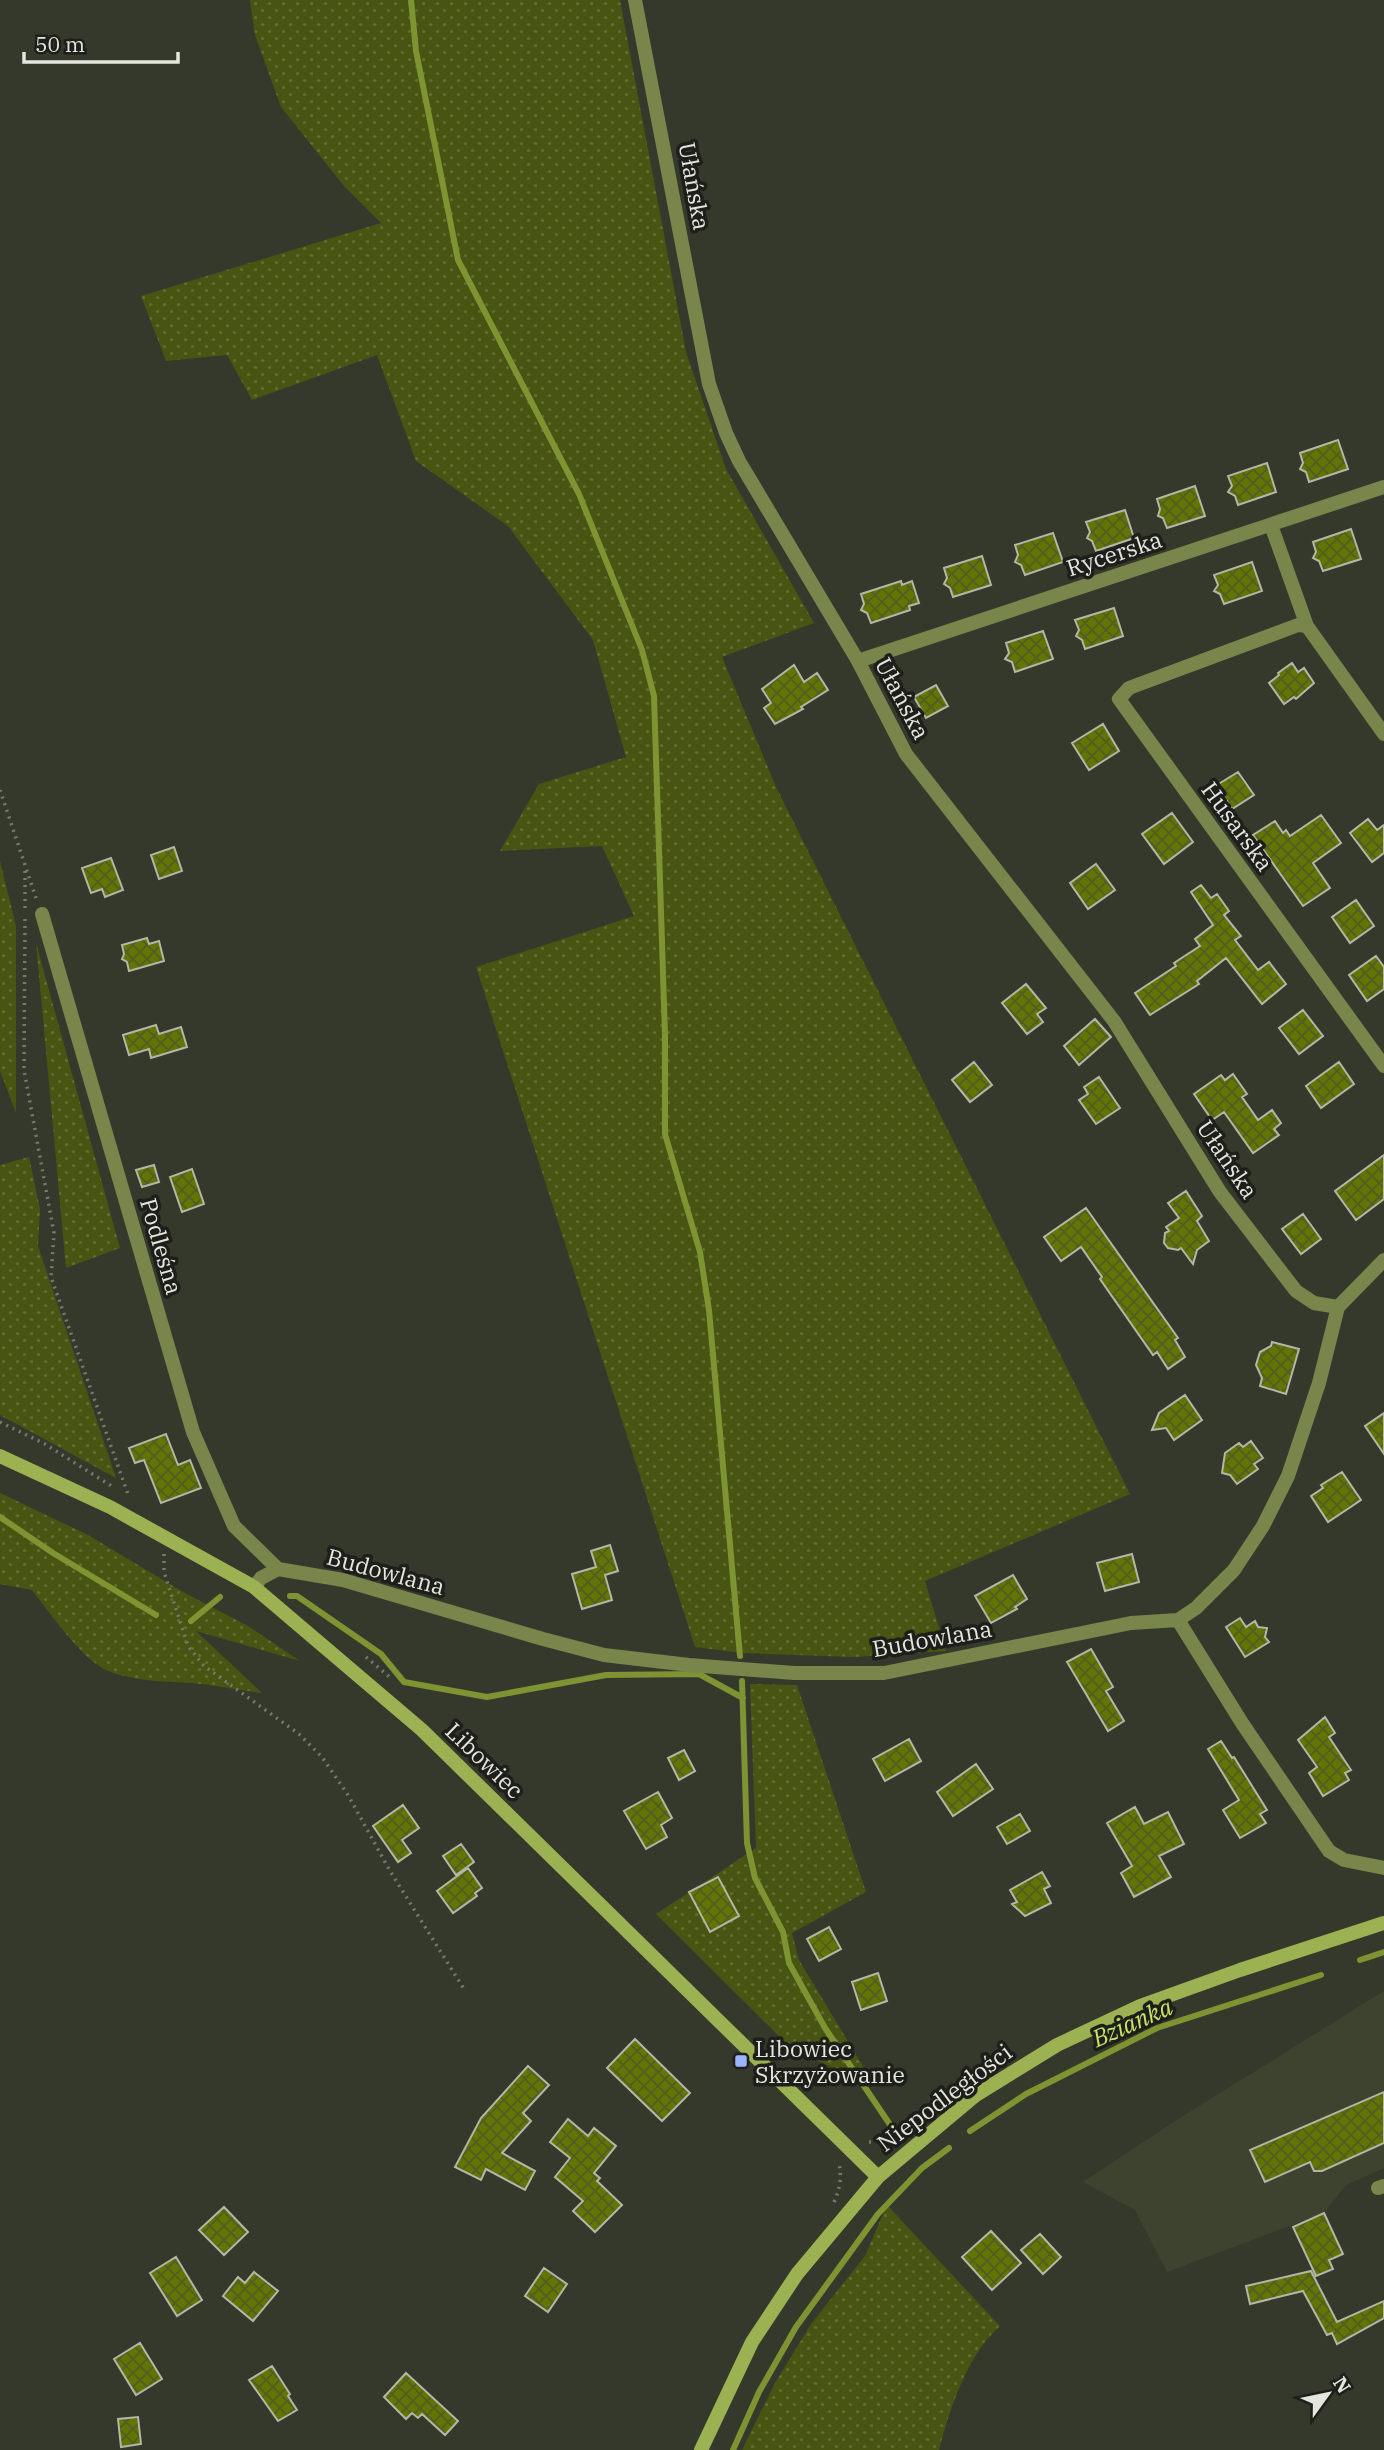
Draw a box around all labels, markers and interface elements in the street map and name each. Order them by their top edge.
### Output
scale bar [24,21,178,65]
text: 50 m [35,30,85,58]
street label: Ułańska [673,140,717,232]
street label: Rycerska [1062,523,1166,583]
street label: Ułańska [869,652,937,744]
street label: Husarska [1195,775,1281,877]
street label: Ułańska [1191,1114,1265,1204]
street label: Podleśna [134,1194,190,1298]
street label: Budowlana [324,1541,448,1601]
street label: Budowlana [870,1613,994,1663]
street label: Libowiec [440,1716,530,1804]
water label: Bzianka [1086,1990,1177,2054]
place label: Libowiec Skrzyżowanie [755,2033,905,2089]
street label: Niepodległości [871,2037,1017,2157]
marker: Libowiec Skrzyżowanie [733,2053,749,2069]
north arrow [1293,2359,1363,2429]
text: N [1328,2372,1356,2398]

